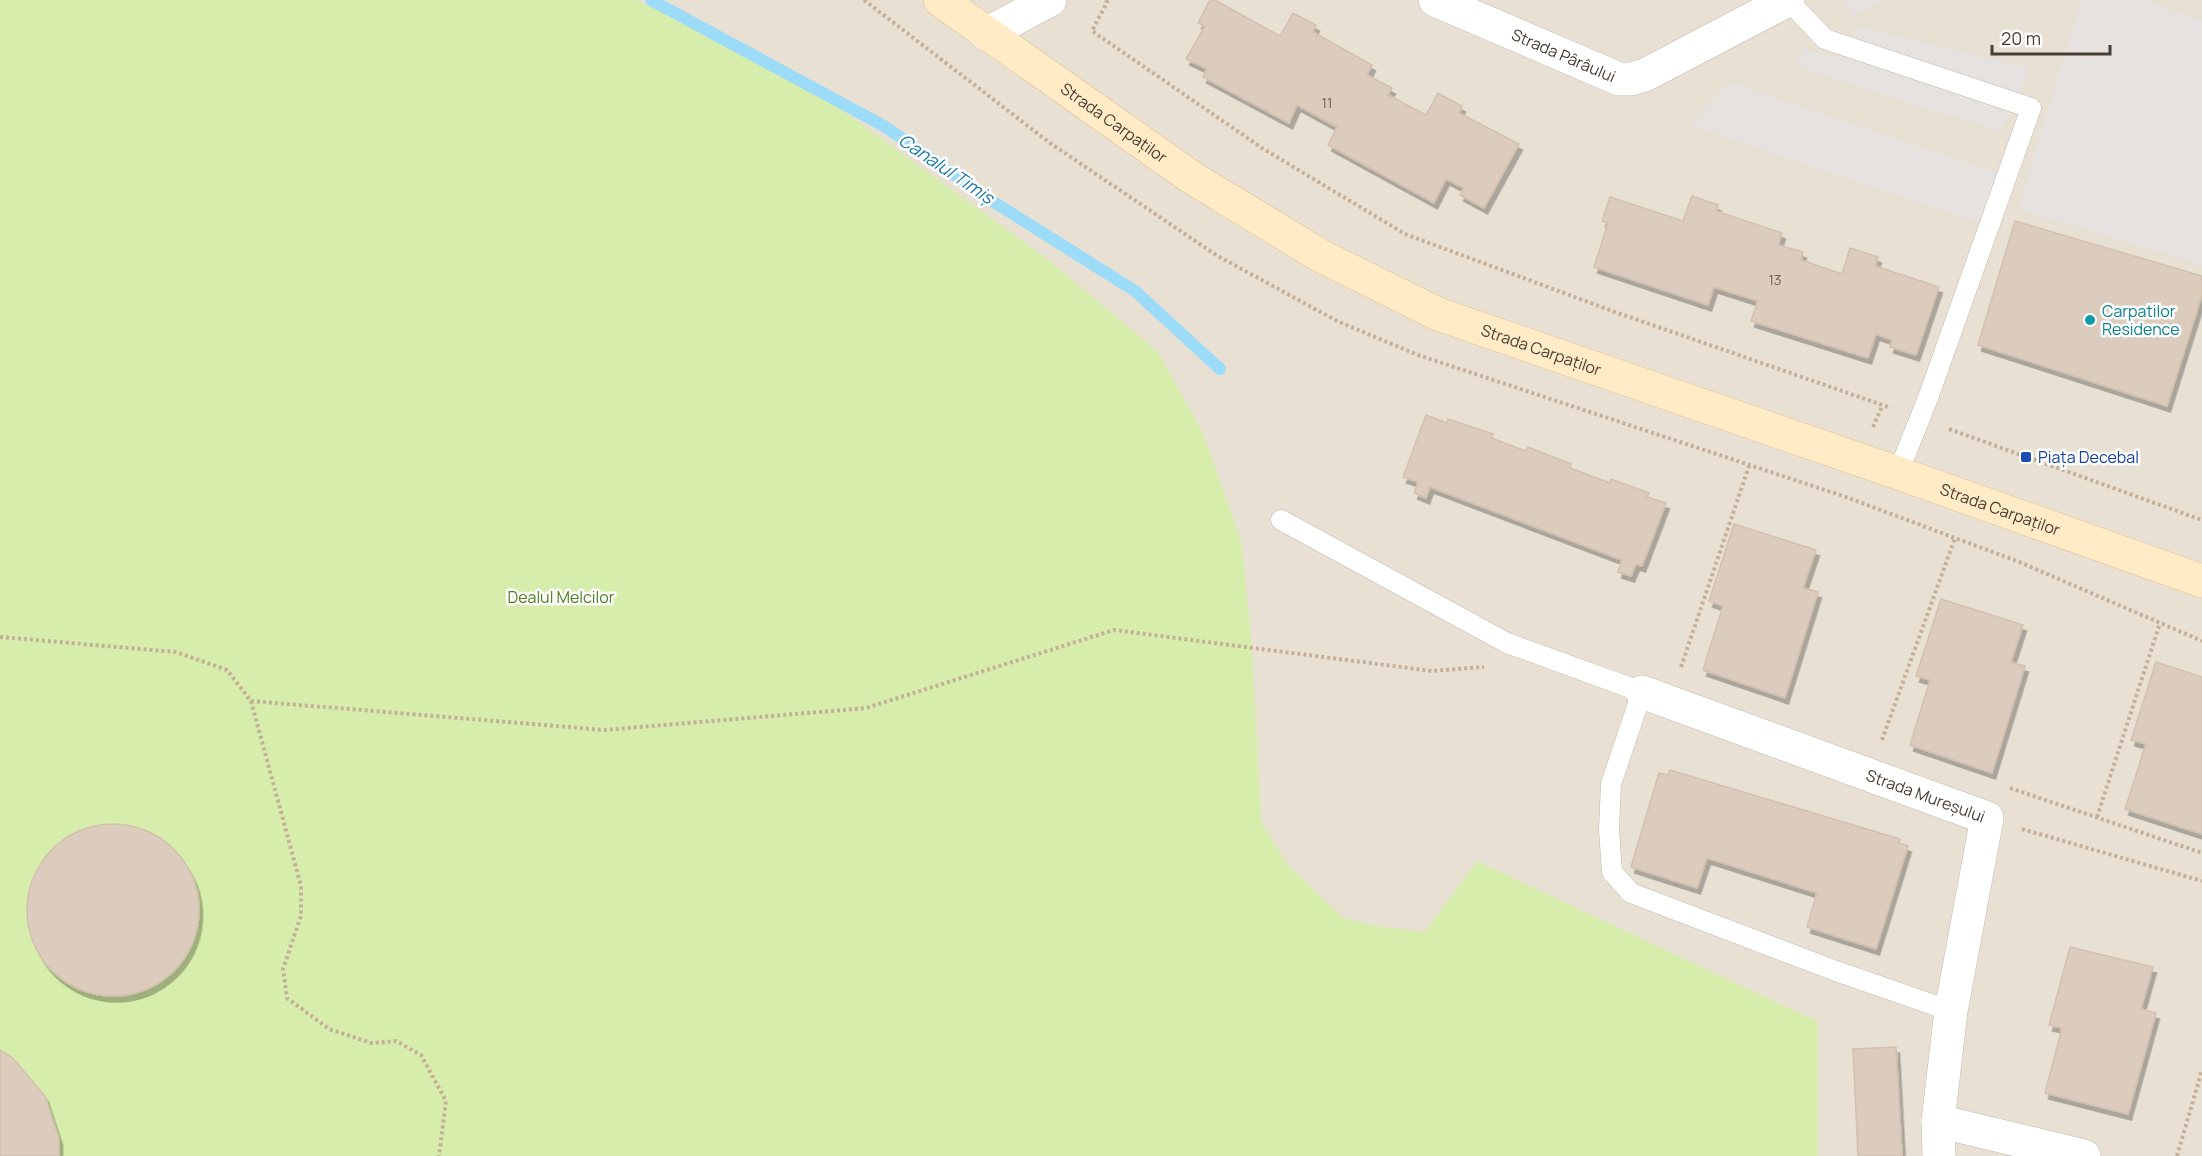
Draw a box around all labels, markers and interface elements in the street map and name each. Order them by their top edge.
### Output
scale bar [1992,18,2110,56]
street label: Strada Pârâului [1508,23,1619,87]
text: 20 m [2001,26,2041,50]
street label: Strada Carpaților [1056,77,1172,168]
house number: 11 [1322,93,1332,112]
water label: Canalul Timiș [894,127,1000,210]
house number: 13 [1768,270,1782,289]
place label: Carpatilor Residence [2102,300,2180,340]
marker: Carpatilor Residence [2083,313,2097,327]
street label: Strada Carpaților [1478,319,1604,381]
place label: Piața Decebal [2038,446,2139,468]
marker: Piața Decebal [2019,450,2033,464]
street label: Strada Carpaților [1937,478,2063,541]
park label: Dealul Melcilor [508,586,615,608]
street label: Strada Mureșului [1863,764,1988,827]

